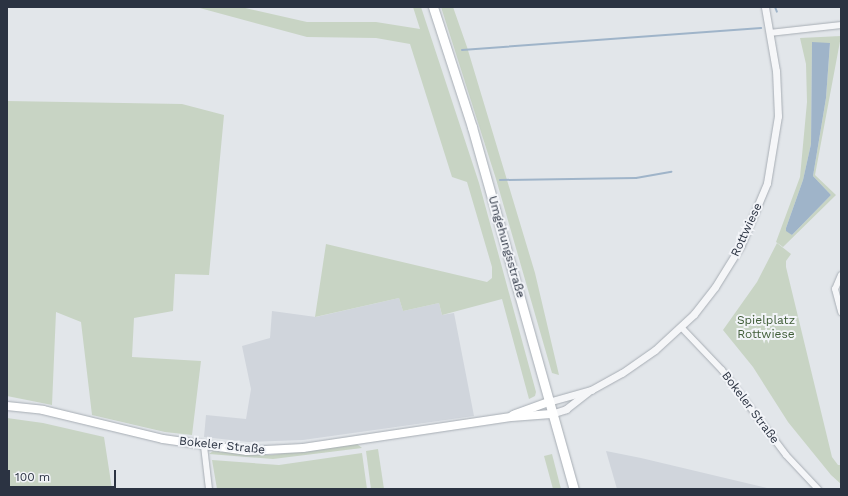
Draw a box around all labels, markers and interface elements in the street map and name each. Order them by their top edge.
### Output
street label: Umgehungsstraße [485,194,527,300]
street label: Rottwiese [728,201,766,259]
park label: Spielplatz Rottwiese [737,314,795,342]
street label: Bokeler Straße [718,369,782,447]
street label: Bokeler Straße [178,434,266,458]
scale bar [10,462,118,488]
text: 100 m [15,470,50,484]

